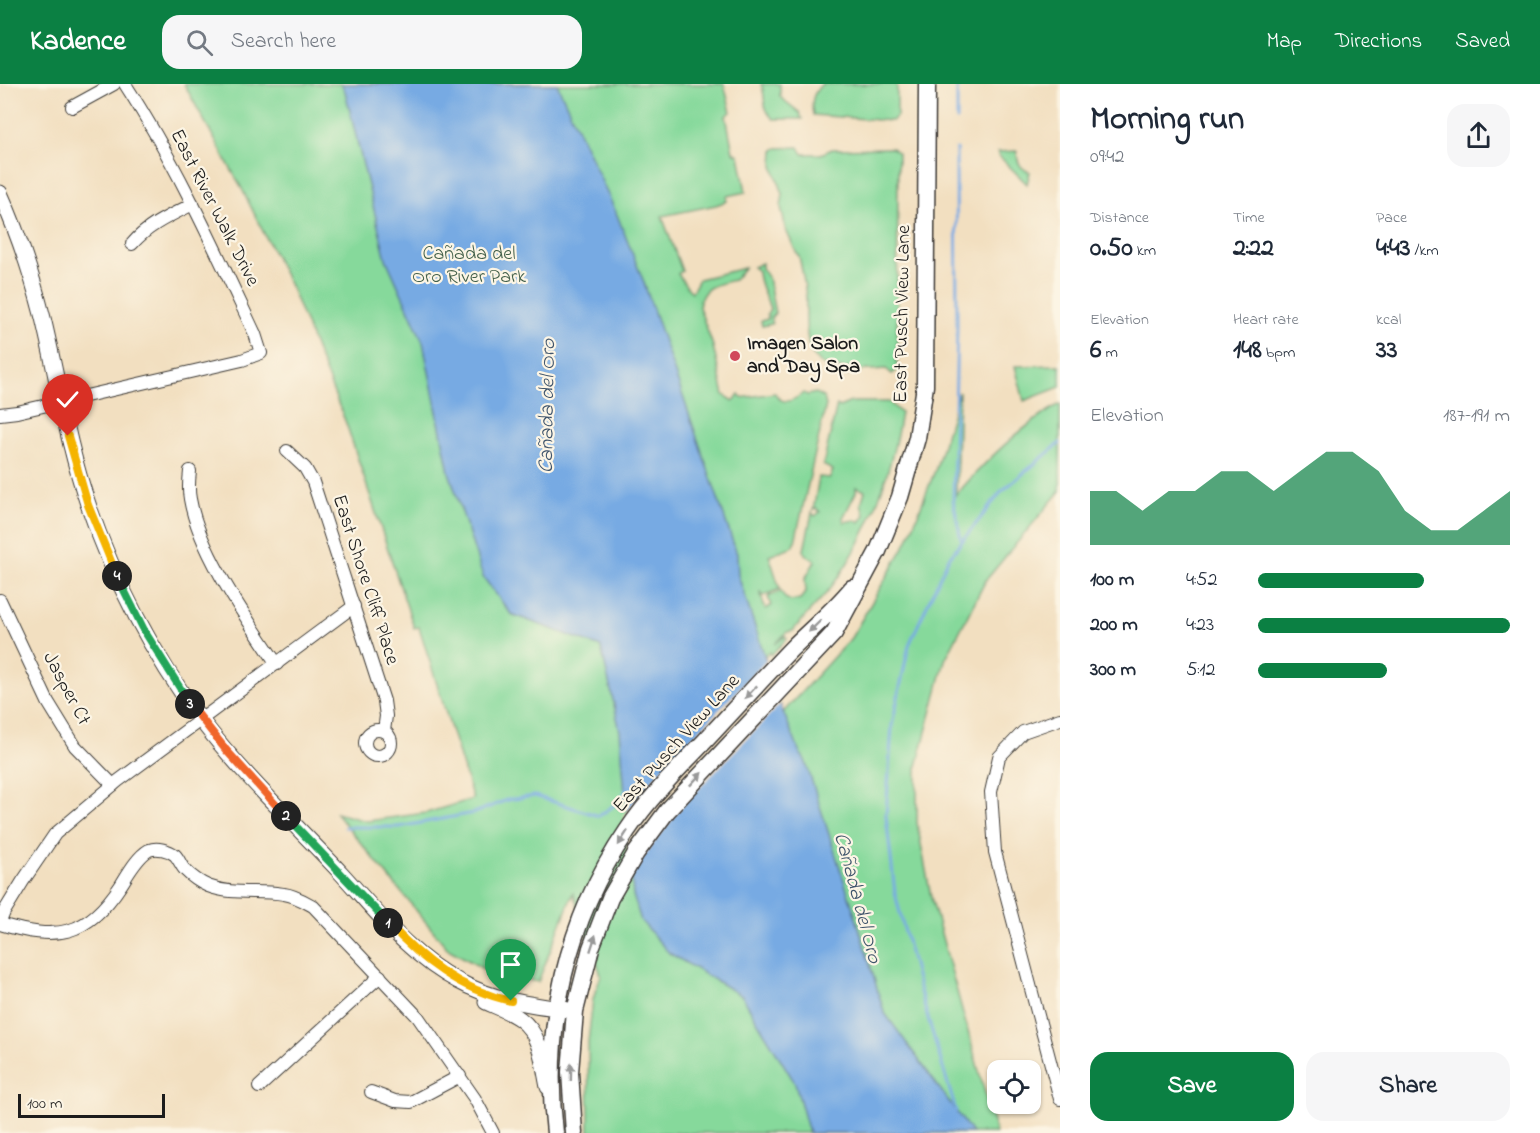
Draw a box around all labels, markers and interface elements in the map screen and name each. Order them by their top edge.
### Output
search box [162,15,582,69]
text: Kadence [30,22,126,63]
icon: search [183,26,216,59]
text: Search here [231,26,336,58]
text: Map [1266,27,1302,57]
text: Directions [1335,27,1422,57]
text: Saved [1455,27,1510,57]
text: Morning run [1090,96,1244,144]
button: share [1447,104,1510,167]
street label: East River Walk Drive [162,124,266,292]
text: 09:42 [1090,143,1125,172]
text: Distance [1090,206,1149,230]
text: Time [1233,206,1265,230]
text: Pace [1376,206,1407,230]
street label: East Pusch View Lane [887,225,919,403]
text: 0.50 [1090,230,1133,268]
text: 2:22 [1233,230,1274,268]
text: 4:43 [1376,230,1410,268]
text: km [1133,239,1156,263]
text: /km [1410,239,1439,263]
park label: Cañada del Oro River Park [412,240,526,292]
text: Elevation [1090,308,1149,332]
text: Heart rate [1233,308,1299,332]
text: kcal [1376,308,1401,332]
place label: Imagen Salon and Day Spa [747,330,860,383]
text: 6 [1090,332,1101,370]
text: 148 [1233,332,1262,370]
text: 33 [1376,332,1397,370]
water label: Cañada del Oro [532,338,564,473]
text: m [1101,341,1118,365]
text: bpm [1262,341,1295,365]
marker: Imagen Salon and Day Spa [728,349,742,363]
pin [42,374,93,436]
icon: check [51,383,84,416]
text: Elevation [1090,402,1164,431]
text: 187–191 m [1443,402,1510,431]
street label: East Shore Cliff Place [324,491,406,669]
pin: 4 [102,561,132,591]
text: 4 [114,564,120,588]
text: 100 m [1090,566,1134,595]
text: 4:52 [1186,566,1217,595]
text: 200 m [1090,611,1138,640]
text: 4:23 [1186,611,1214,640]
one-way arrow [808,619,823,633]
street label: Jasper Ct [35,647,98,731]
text: 300 m [1090,656,1136,685]
text: 5:12 [1186,656,1215,685]
street label: East Pusch View Lane [607,668,747,820]
one-way arrow [745,684,759,698]
pin: 3 [175,689,205,719]
text: 3 [187,692,193,716]
one-way arrow [688,773,702,787]
pin: 2 [271,801,301,831]
text: 2 [282,804,290,828]
water label: Cañada del Oro [825,829,889,968]
one-way arrow [617,830,628,846]
pin: 1 [373,908,403,938]
text: 1 [385,911,391,935]
one-way arrow [588,934,598,952]
pin [485,939,536,1001]
icon: arrive [494,948,527,981]
button: Save [1090,1052,1294,1121]
button: Share [1306,1052,1510,1121]
map controls [987,1060,1041,1114]
button: locate [987,1060,1041,1114]
one-way arrow [566,1062,575,1081]
scale bar [18,1091,165,1118]
text: 100 m [27,1092,62,1116]

